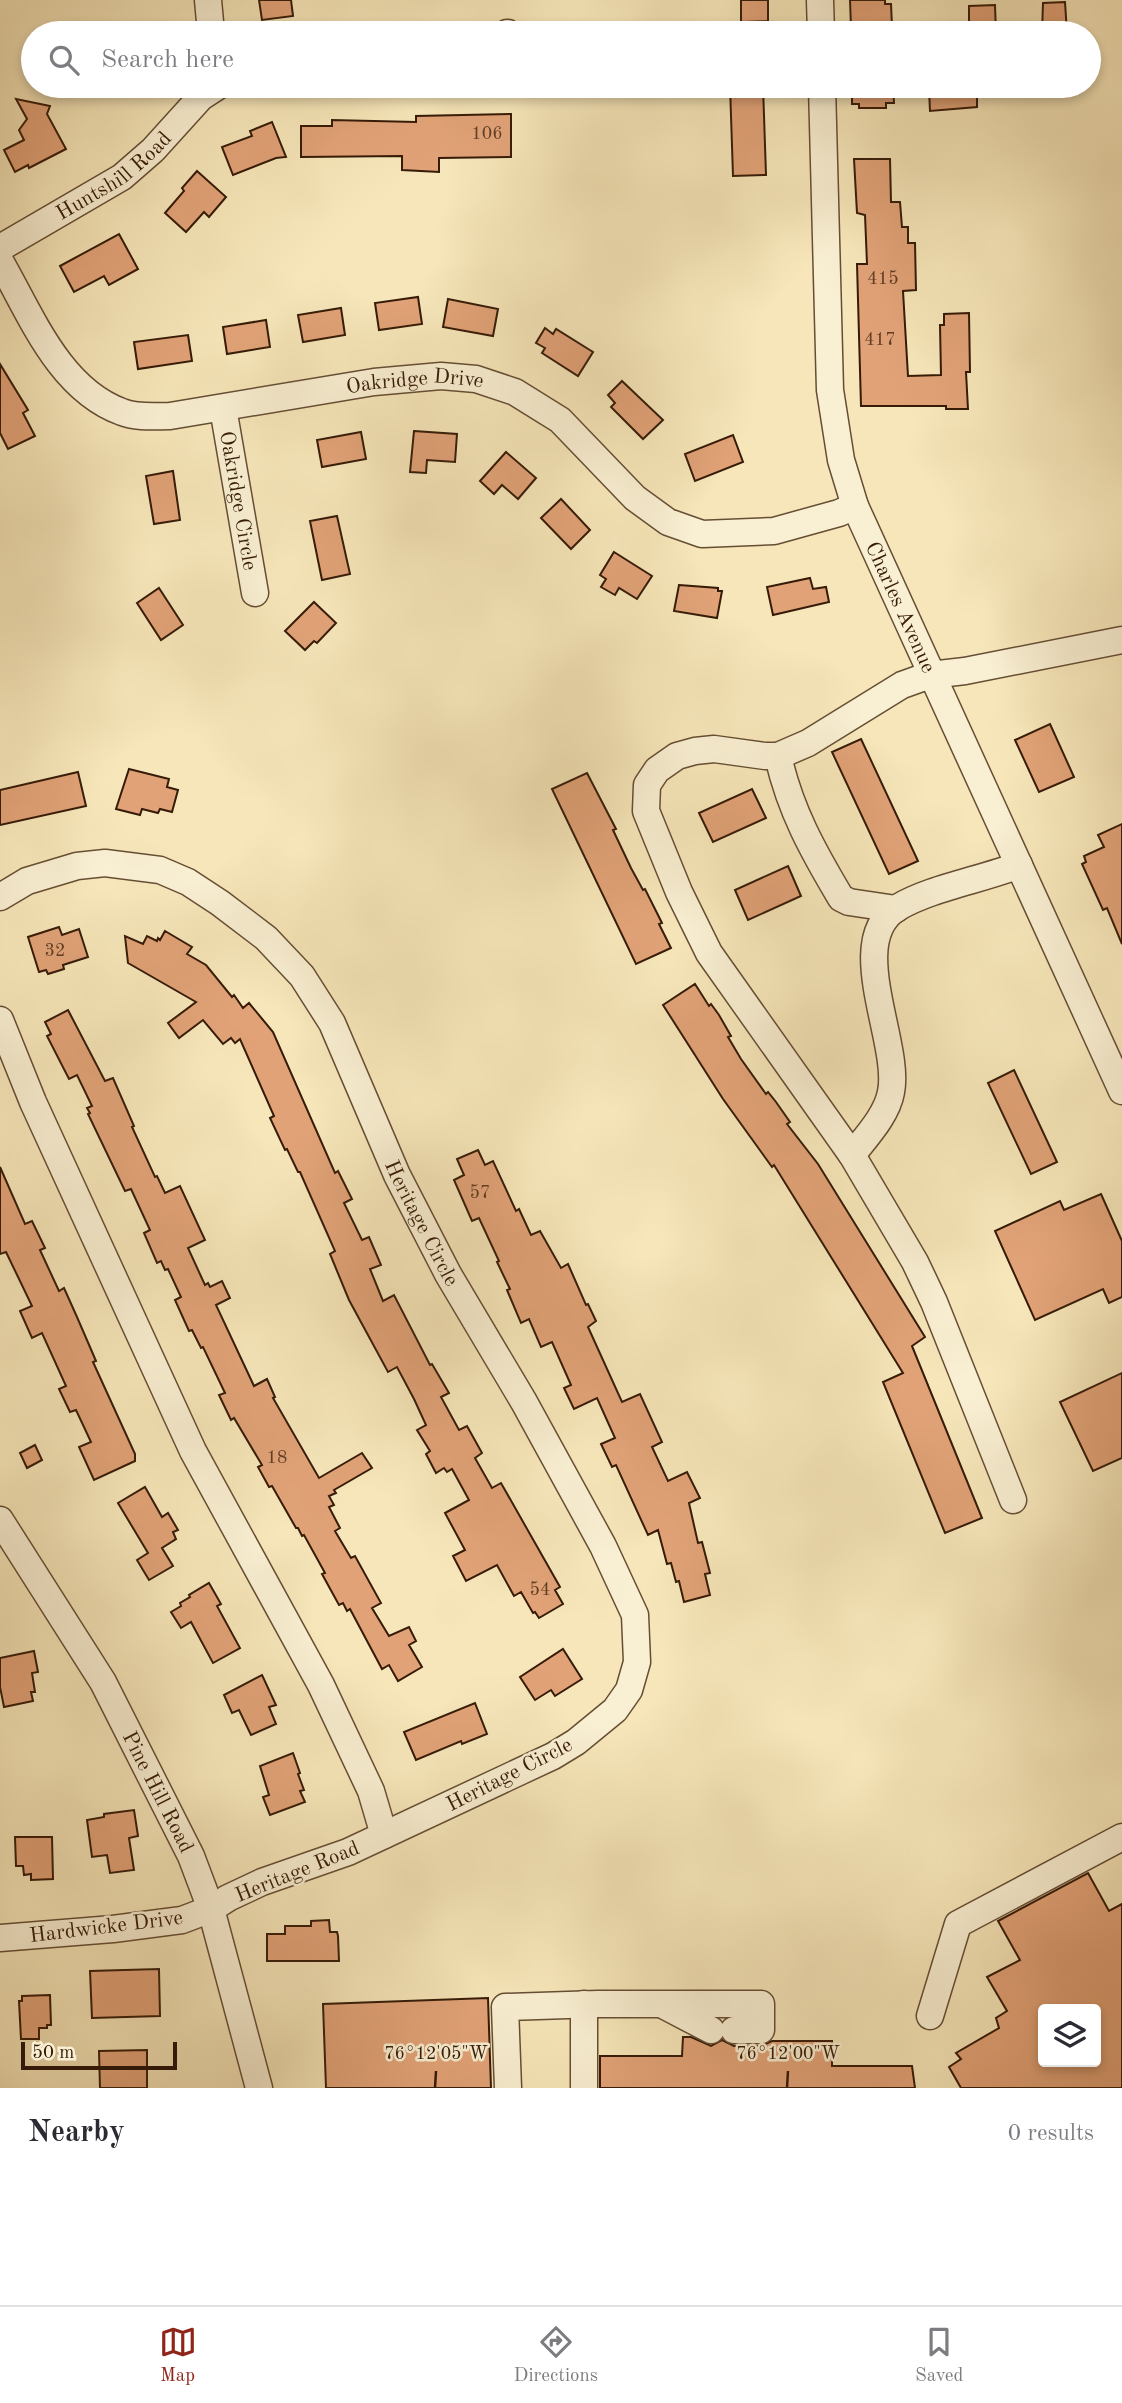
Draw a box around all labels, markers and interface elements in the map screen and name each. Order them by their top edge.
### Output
search box [21,21,1101,98]
icon: search [45,41,83,79]
text: Search here [101,47,234,73]
house number: 106 [471,125,503,143]
street label: Huntshill Road [53,128,176,225]
house number: 415 [867,270,899,288]
house number: 417 [864,331,896,349]
street label: Oakridge Drive [345,366,486,398]
street label: Oakridge Circle [215,430,260,572]
street label: Charles Avenue [861,539,939,676]
house number: 32 [45,942,65,960]
street label: Heritage Circle [380,1158,462,1290]
house number: 57 [470,1184,490,1202]
house number: 18 [267,1449,287,1467]
house number: 54 [530,1581,550,1599]
street label: Pine Hill Road [118,1728,197,1857]
street label: Heritage Circle [443,1735,576,1816]
street label: Heritage Road [232,1838,363,1907]
street label: Hardwicke Drive [28,1908,184,1947]
map controls [1038,2004,1101,2067]
button: layers [1038,2004,1101,2067]
scale bar [21,2039,177,2071]
text: 50 m [32,2044,74,2063]
text: 76°12'05"W [384,2045,488,2063]
text: 76°12'00"W [736,2045,840,2063]
text: Nearby [28,2118,125,2148]
text: 0 results [1008,2122,1094,2145]
tab: Map [159,2323,197,2388]
tab: Directions [514,2323,598,2388]
tab: Saved [915,2323,963,2388]

